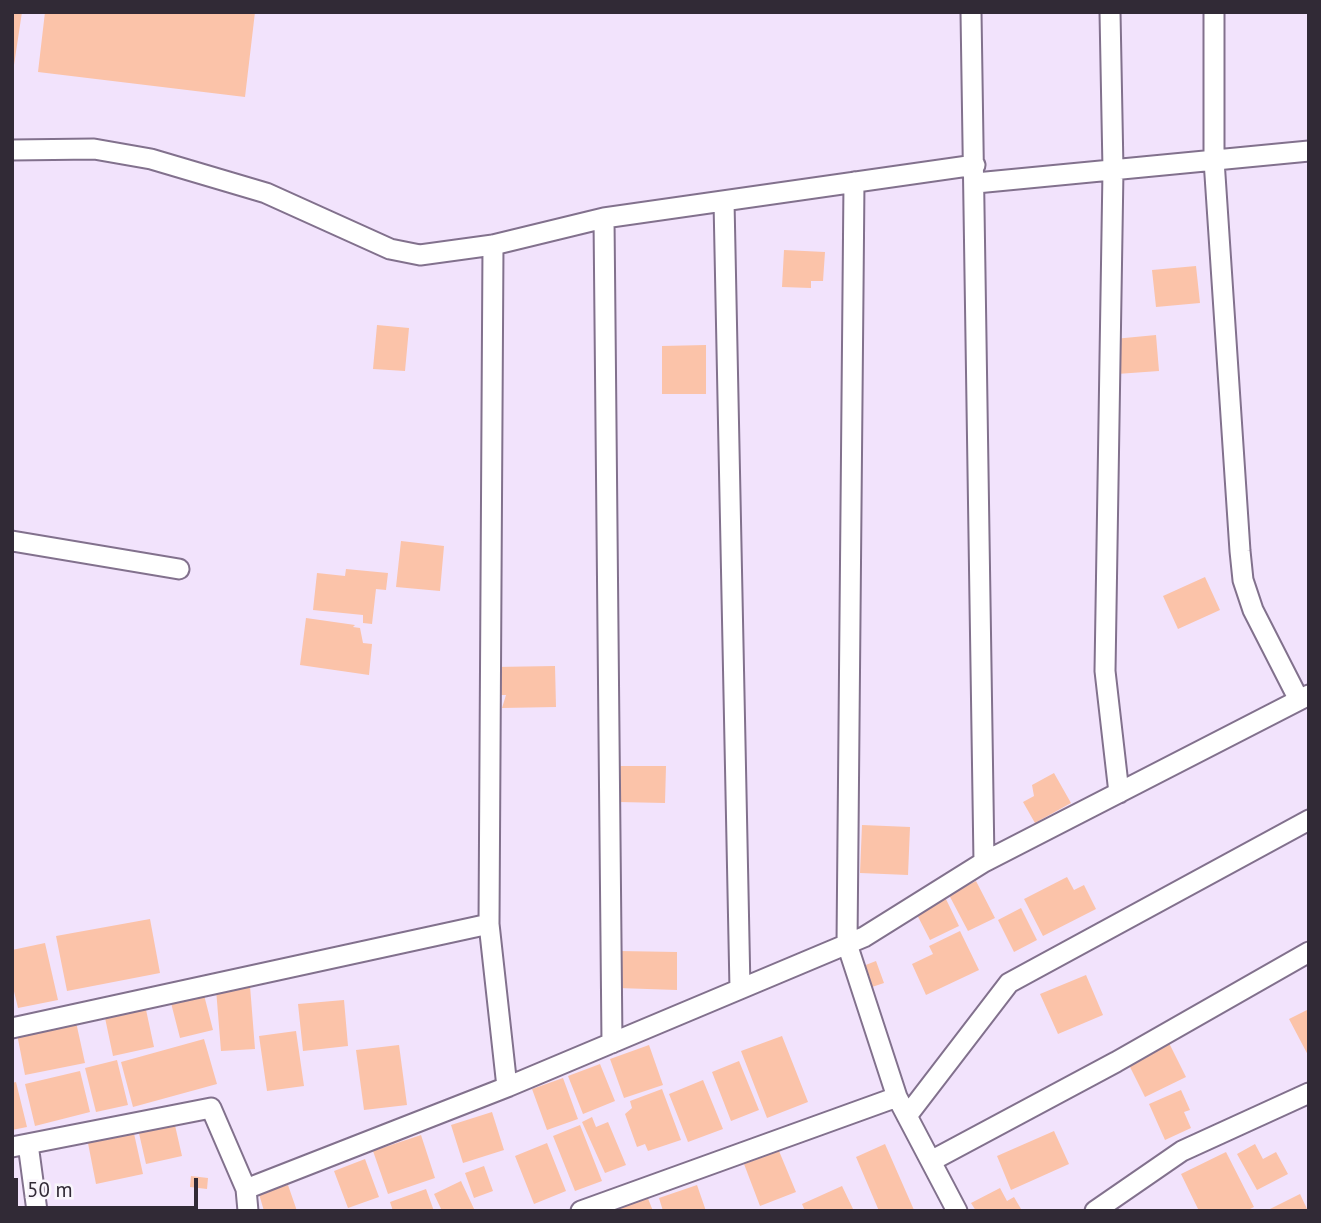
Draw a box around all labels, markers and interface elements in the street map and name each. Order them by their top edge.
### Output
scale bar [18,1164,201,1208]
text: 50 m [27,1176,73,1203]

